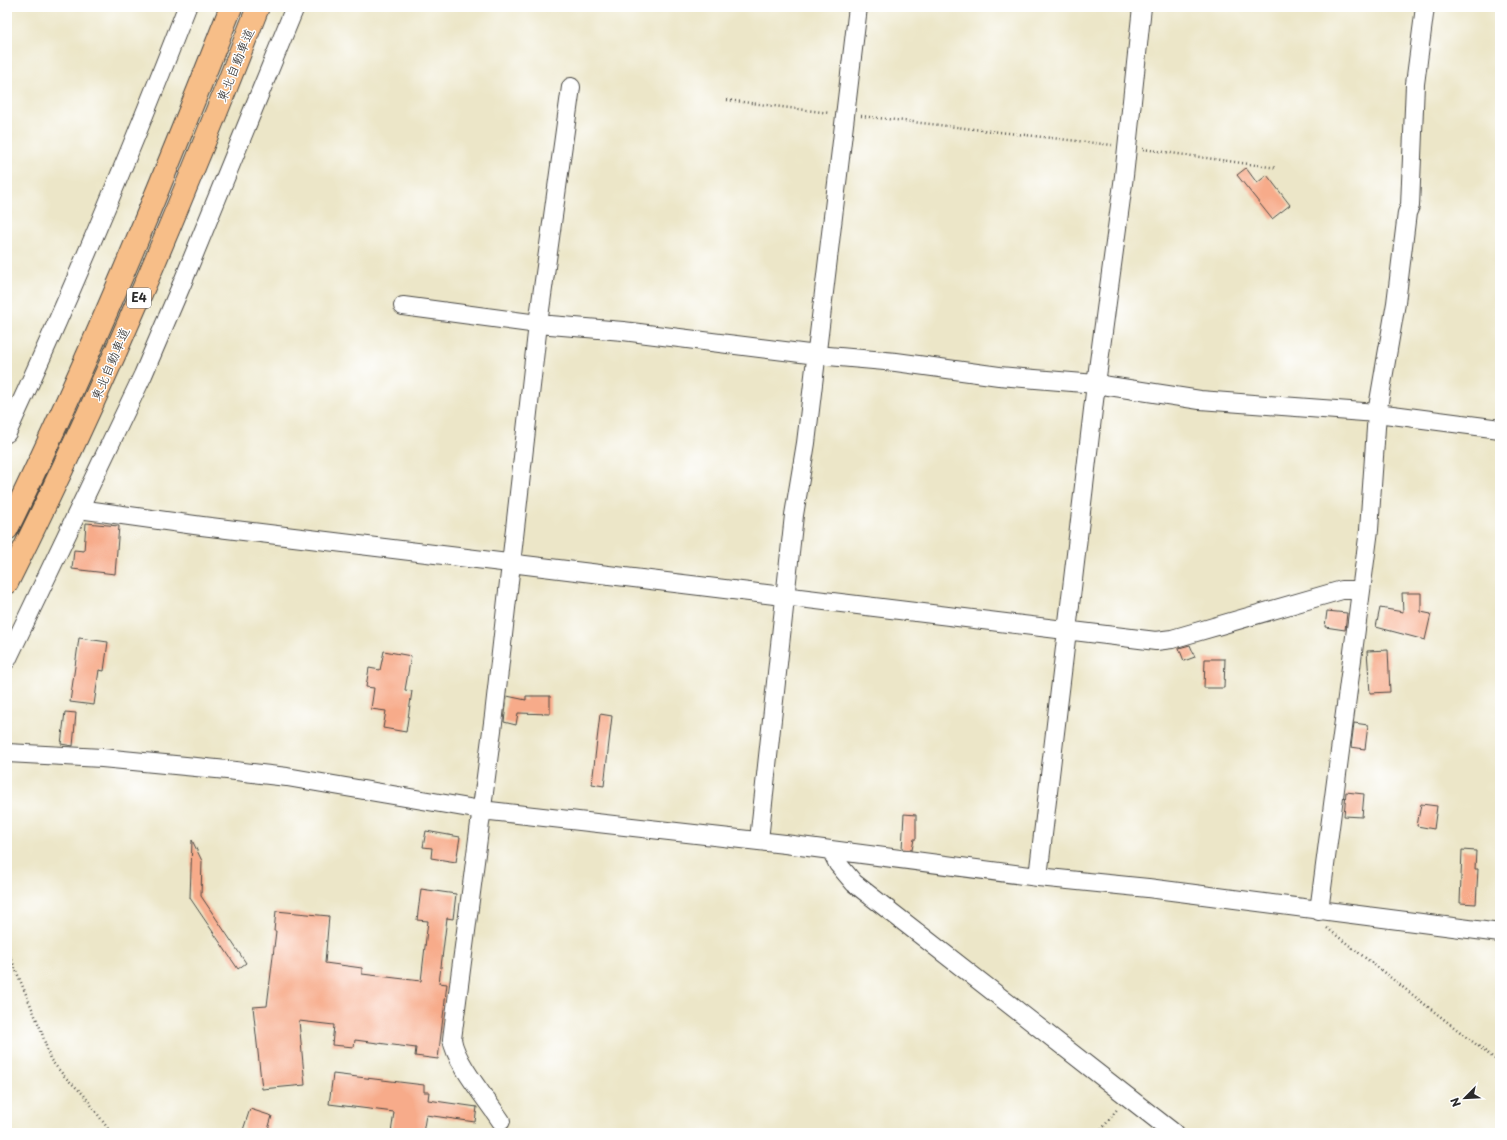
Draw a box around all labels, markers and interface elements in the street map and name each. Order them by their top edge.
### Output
street label: 東北自動車道 [211,25,258,105]
road number: E4 [127,288,151,308]
street label: 東北自動車道 [86,324,134,403]
north arrow [1445,1078,1485,1118]
text: N [1446,1095,1465,1110]

